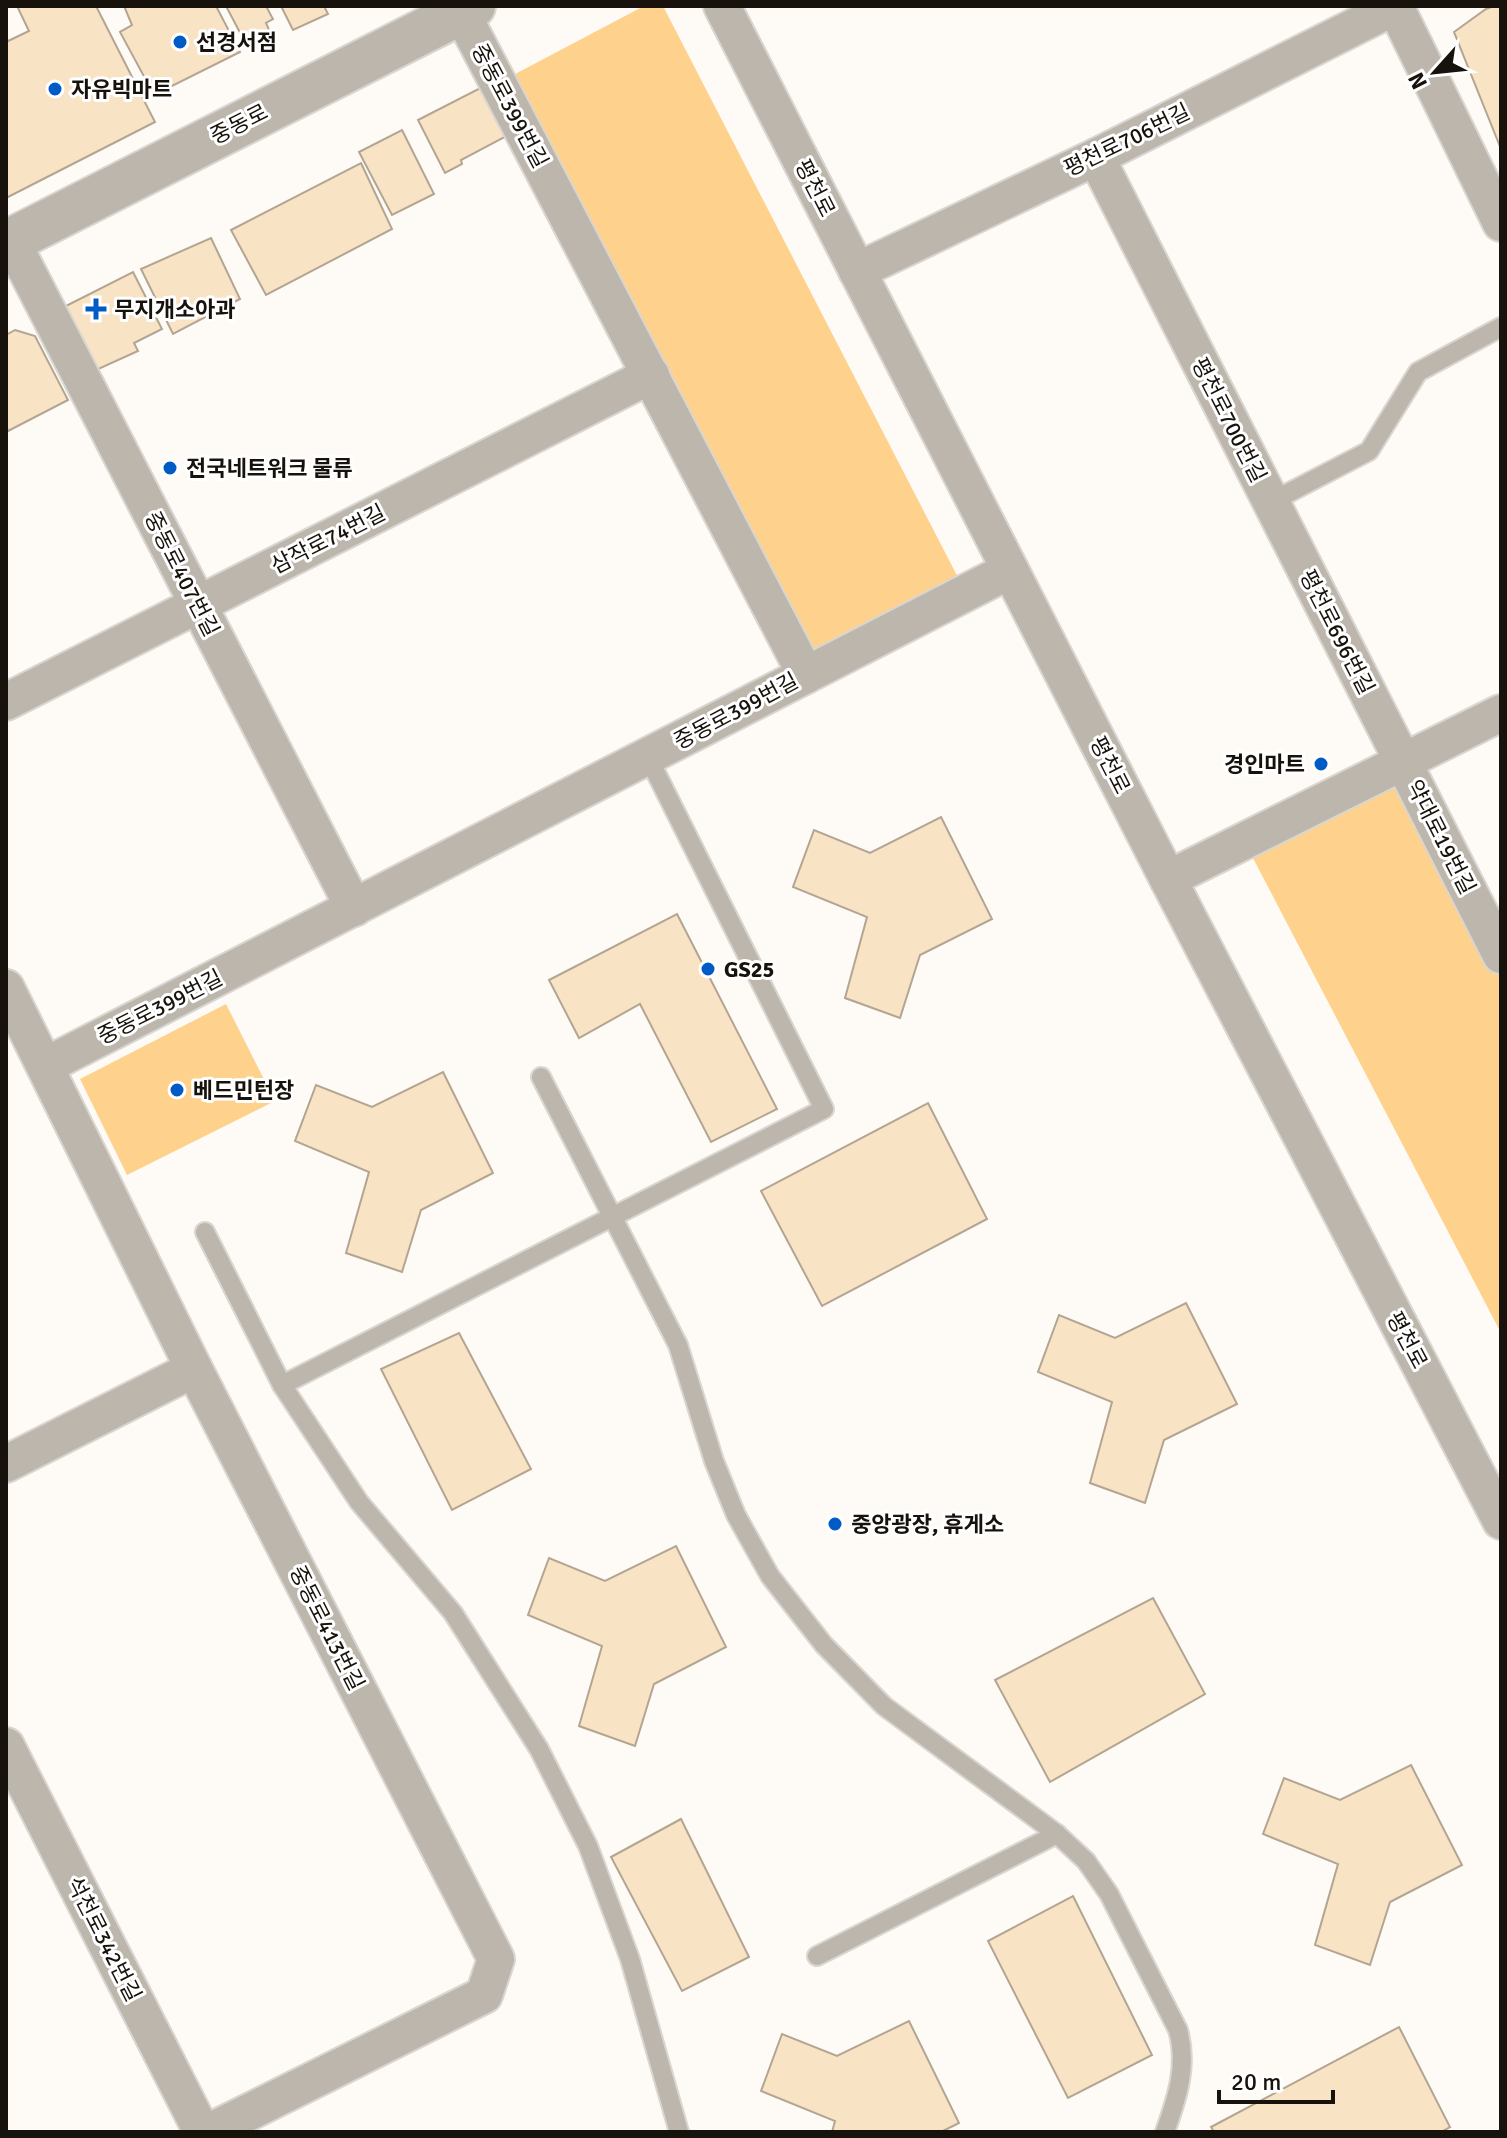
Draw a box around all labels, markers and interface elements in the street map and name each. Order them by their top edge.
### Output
place label: 선경서점 [196,29,277,56]
north arrow [1395,32,1475,112]
marker: 선경서점 [171,33,189,51]
street label: 중동로399번길 [466,39,554,173]
text: N [1402,68,1433,94]
place label: 자유빅마트 [71,76,172,103]
marker: 자유빅마트 [46,80,64,98]
street label: 중동로 [206,98,272,150]
street label: 평천로706번길 [1060,98,1194,182]
street label: 평천로 [789,155,841,221]
place label: 무지개소아과 [114,296,235,323]
marker: 무지개소아과 [85,298,107,320]
street label: 평천로700번길 [1186,353,1272,487]
place label: 전국네트워크 물류 [186,455,353,482]
marker: 전국네트워크 물류 [161,459,179,477]
street label: 삼작로74번길 [266,499,390,579]
street label: 중동로407번길 [139,507,225,641]
street label: 평천로696번길 [1294,565,1380,699]
street label: 중동로399번길 [669,667,803,755]
street label: 평천로 [1084,732,1136,798]
place label: 경인마트 [1224,751,1305,778]
marker: 경인마트 [1312,755,1330,773]
street label: 약대로19번길 [1401,775,1481,899]
place label: GS25 [724,956,774,983]
marker: GS25 [699,960,717,978]
street label: 중동로399번길 [93,964,227,1050]
place label: 베드민턴장 [193,1077,294,1104]
marker: 베드민턴장 [168,1081,186,1099]
street label: 평천로 [1381,1307,1433,1373]
place label: 중앙광장, 휴게소 [851,1511,1004,1538]
marker: 중앙광장, 휴게소 [826,1515,844,1533]
street label: 중동로413번길 [284,1561,370,1695]
street label: 석천로342번길 [61,1872,147,2006]
scale bar [1219,2054,1333,2104]
text: 20 m [1231,2067,1281,2097]

